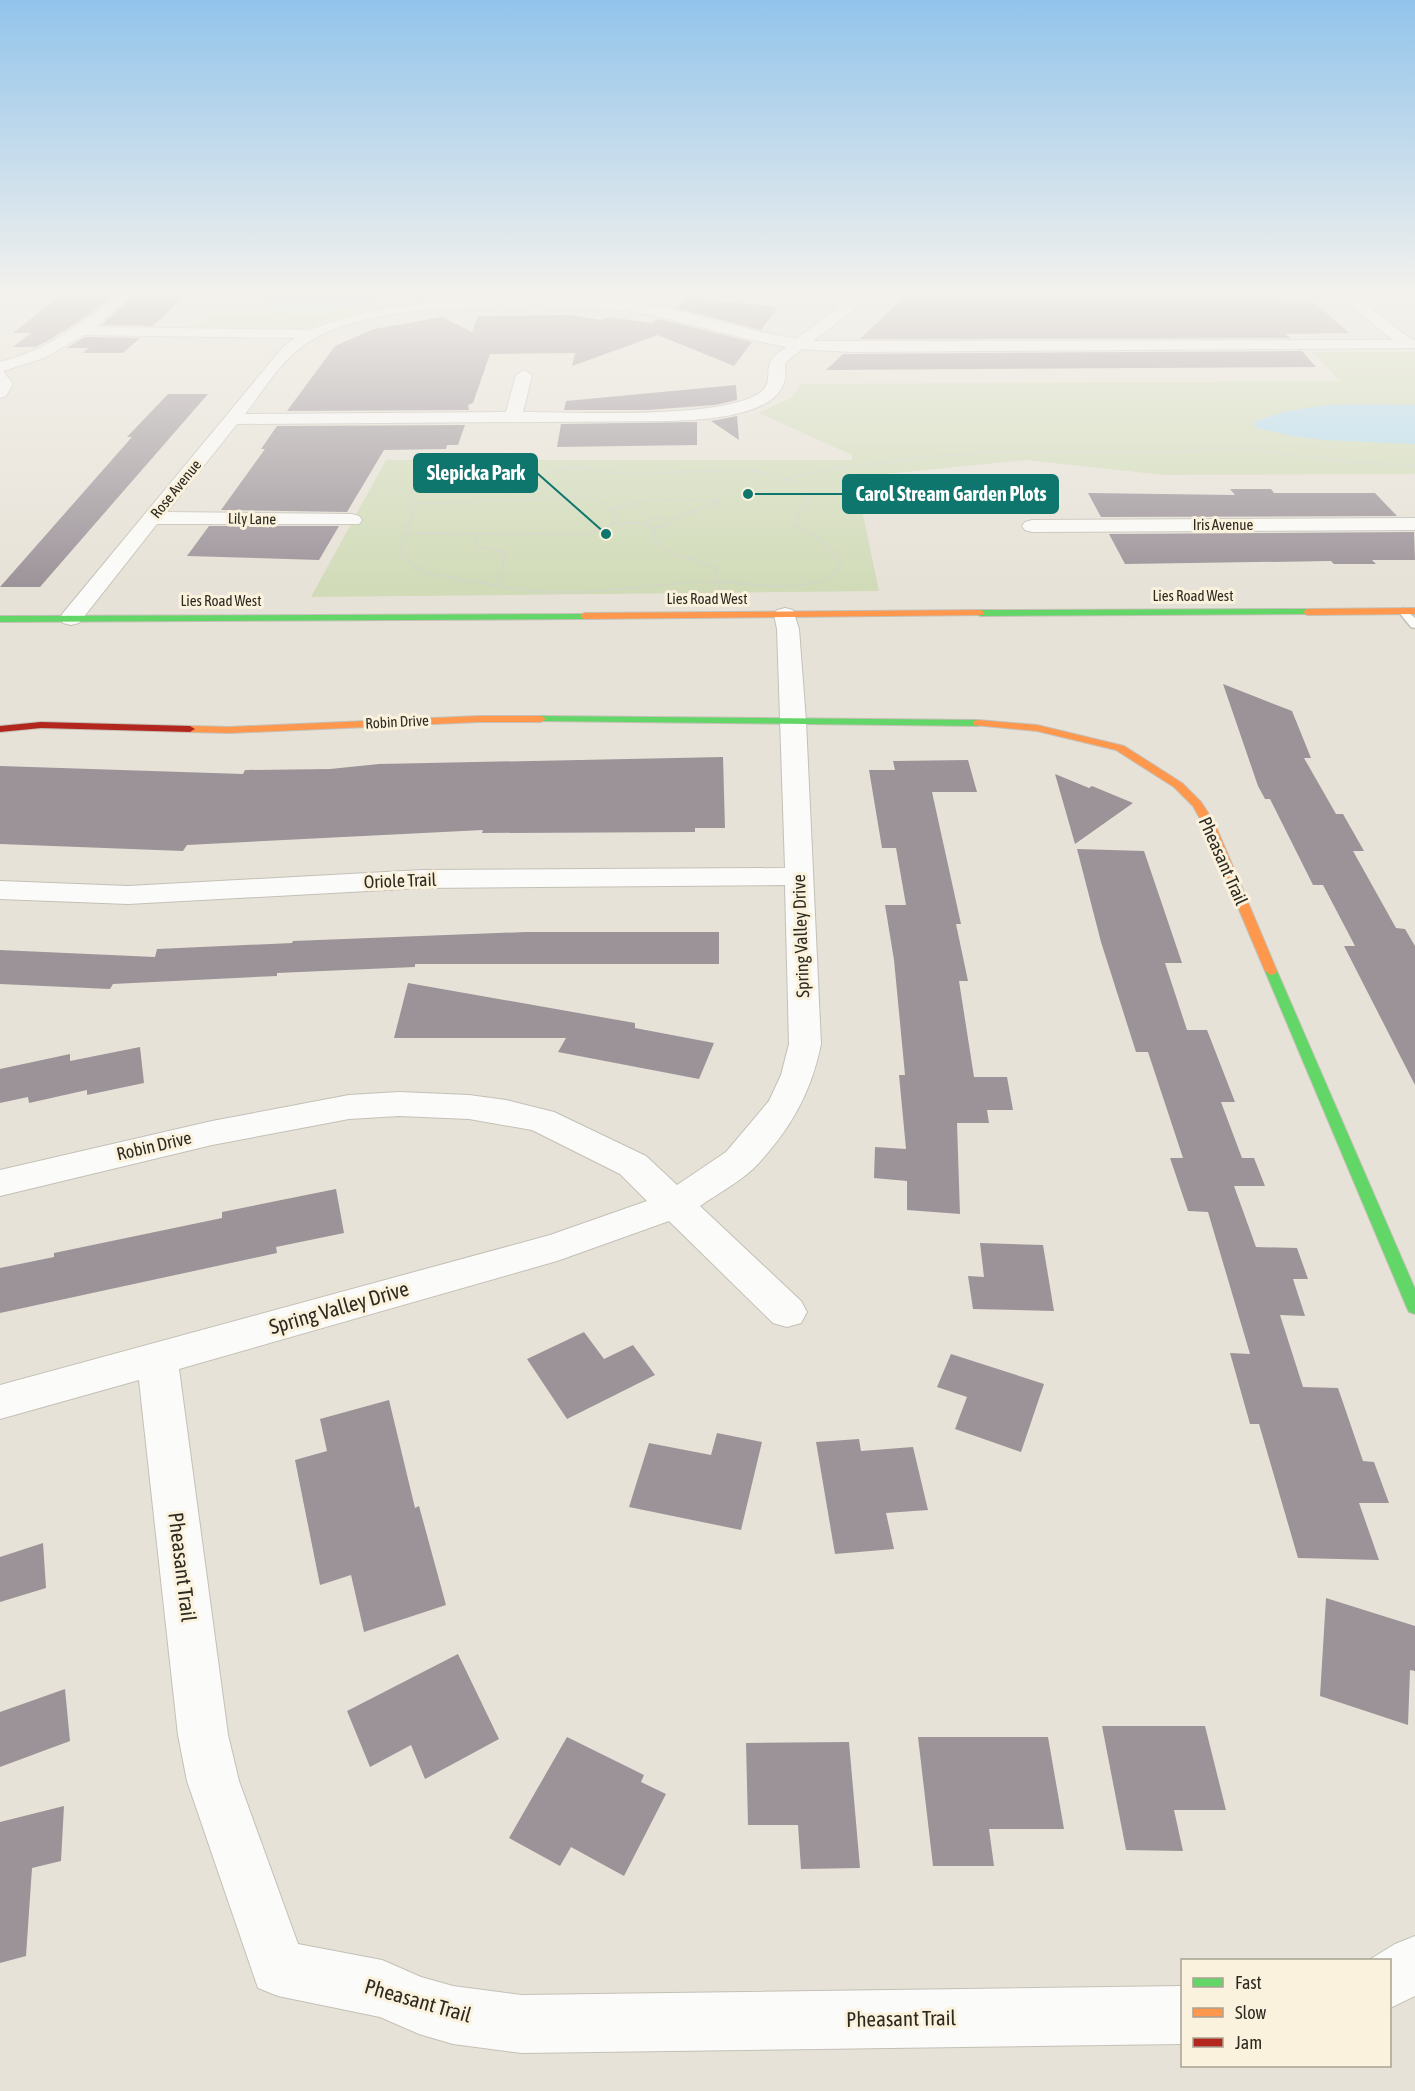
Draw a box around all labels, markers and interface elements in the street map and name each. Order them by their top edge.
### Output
callout: Slepicka Park [414,454,537,492]
street label: Rose Avenue [147,456,204,521]
text: Slepicka Park [427,461,525,484]
callout: Carol Stream Garden Plots [843,475,1058,513]
text: Carol Stream Garden Plots [855,482,1047,505]
street label: Lily Lane [228,510,276,527]
street label: Iris Avenue [1193,516,1253,533]
street label: Lies Road West [1153,587,1233,604]
street label: Lies Road West [667,590,747,607]
street label: Lies Road West [181,592,261,609]
street label: Robin Drive [365,711,429,732]
street label: Pheasant Trail [1195,813,1252,908]
street label: Oriole Trail [363,869,437,892]
street label: Spring Valley Drive [788,874,813,998]
street label: Robin Drive [114,1127,193,1164]
street label: Spring Valley Drive [266,1276,411,1338]
street label: Pheasant Trail [164,1511,202,1623]
legend [1181,1959,1391,2067]
text: Fast [1235,1972,1262,1993]
street label: Pheasant Trail [362,1973,475,2027]
text: Slow [1235,2002,1266,2023]
street label: Pheasant Trail [846,2005,957,2031]
text: Jam [1235,2032,1262,2053]

